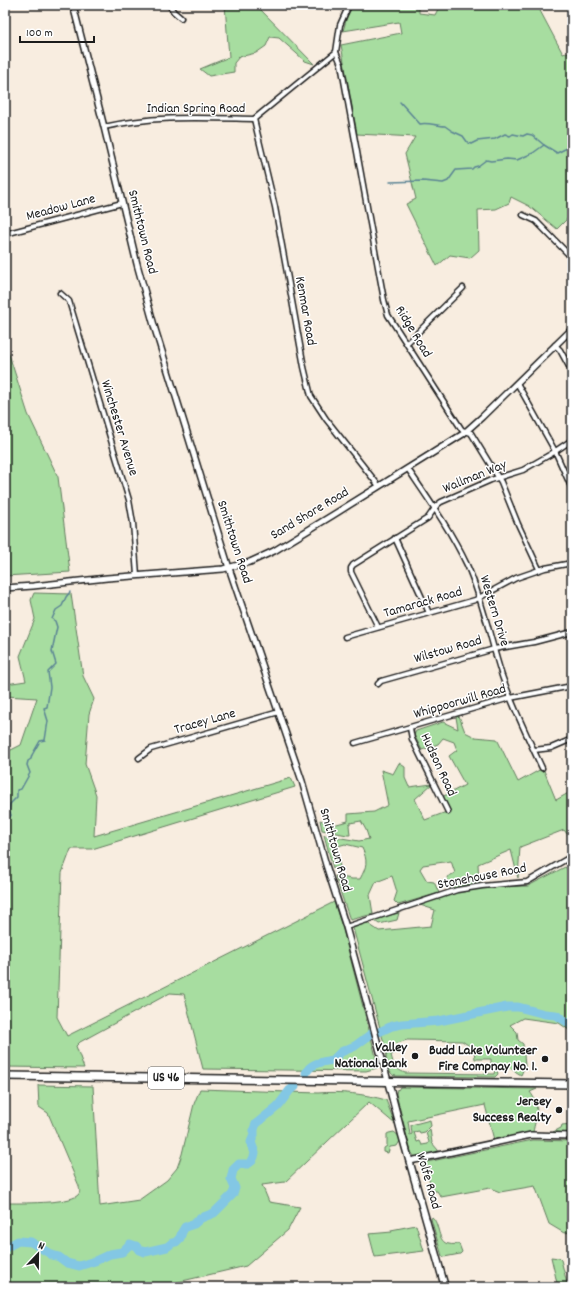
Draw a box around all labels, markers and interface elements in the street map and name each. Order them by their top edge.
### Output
scale bar [20,18,94,44]
text: 100 m [26,25,53,42]
street label: Indian Spring Road [147,99,245,119]
street label: Smithtown Road [122,188,162,276]
street label: Meadow Lane [24,189,98,227]
street label: Kenmar Road [289,275,321,347]
street label: Ridge Road [390,302,436,362]
street label: Winchester Avenue [95,378,143,478]
street label: Wallman Way [440,455,510,499]
street label: Sand Shore Road [267,483,353,545]
street label: Smithtown Road [211,498,257,586]
street label: Western Drive [474,573,514,649]
street label: Tamarack Road [381,582,465,624]
street label: Wilstow Road [412,631,484,669]
street label: Whippoorwill Road [411,679,509,725]
street label: Tracey Lane [172,704,238,740]
street label: Hudson Road [415,730,461,800]
street label: Smithtown Road [314,806,356,894]
street label: Stonehouse Road [436,859,528,895]
place label: Valley National Bank [335,1038,408,1074]
place label: Budd Lake Volunteer Fire Compnay No. 1. [429,1041,538,1077]
marker: Valley National Bank [410,1051,420,1061]
marker: Budd Lake Volunteer Fire Compnay No. 1. [540,1054,550,1064]
road number: US 46 [148,1067,184,1089]
place label: Jersey Success Realty [473,1092,552,1128]
marker: Jersey Success Realty [554,1105,564,1115]
street label: Wolfe Road [410,1150,446,1212]
north arrow [18,1234,58,1274]
text: N [35,1238,47,1255]

